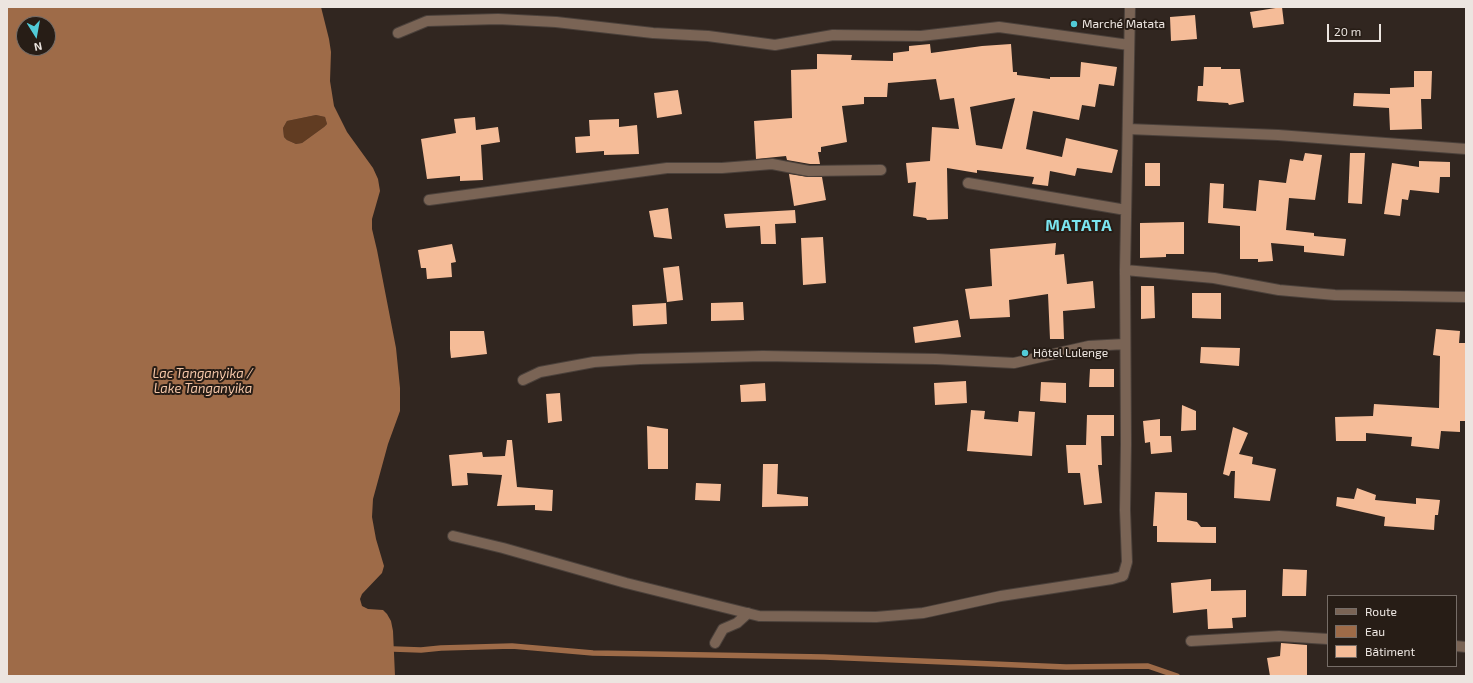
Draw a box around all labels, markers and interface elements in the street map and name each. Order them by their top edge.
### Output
north arrow [16,16,56,56]
scale bar [1329,16,1383,42]
place label: Marché Matata [1082,17,1165,31]
marker: Marché Matata [1069,19,1079,29]
text: 20 m [1334,24,1361,38]
text: N [33,40,43,54]
district label: MATATA [1045,216,1113,236]
place label: Hôtel Lulenge [1033,346,1108,360]
marker: Hôtel Lulenge [1020,348,1030,358]
water label: Lac Tanganyika / Lake Tanganyika [153,366,253,397]
legend [1327,595,1457,667]
text: Route [1365,604,1397,618]
text: Eau [1365,624,1385,638]
text: Bâtiment [1365,644,1415,658]

